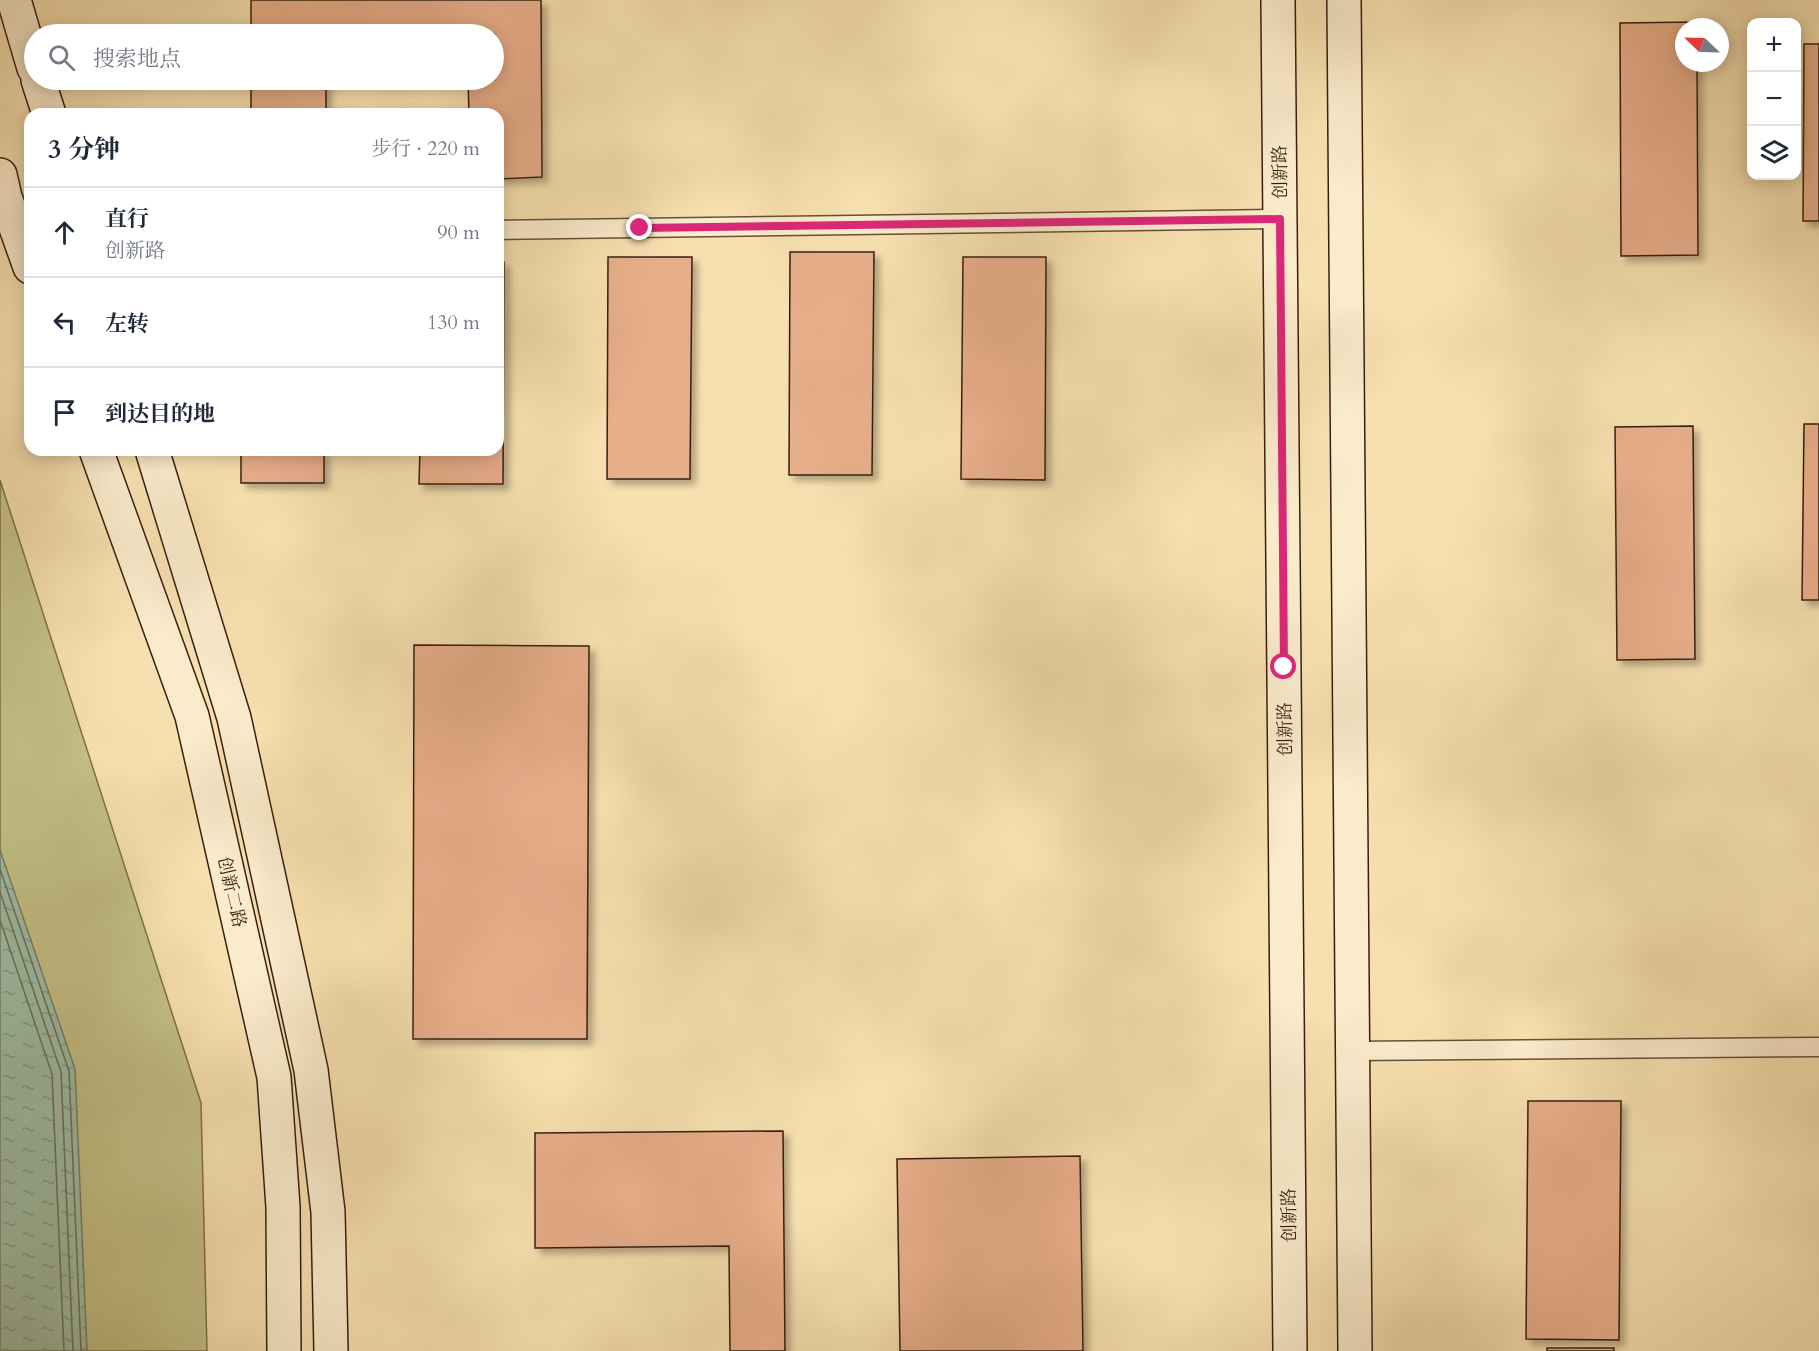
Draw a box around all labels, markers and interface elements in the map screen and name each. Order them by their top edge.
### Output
north arrow [1675,18,1729,72]
map controls [1747,18,1801,180]
button: + [1747,18,1801,72]
search box [24,24,504,90]
icon: search [45,41,78,74]
text: 搜索地点 [93,44,181,74]
button: − [1747,72,1801,126]
button: layers [1747,126,1801,180]
text: 3 分钟 [48,132,120,167]
text: 步行 · 220 m [371,135,480,162]
street label: 创新路 [1268,145,1293,199]
text: 直行 [105,204,149,234]
route end [626,214,652,240]
icon: ahead [48,216,81,249]
text: 90 m [437,219,480,246]
text: 创新路 [105,237,165,264]
icon: left [48,306,81,339]
text: 左转 [105,309,149,339]
text: 130 m [427,309,480,336]
icon: arrive [48,396,81,429]
text: 到达目的地 [105,399,215,429]
route start [1270,653,1296,679]
street label: 创新路 [1273,702,1298,756]
street label: 创新二路 [211,854,252,930]
street label: 创新路 [1277,1188,1302,1242]

